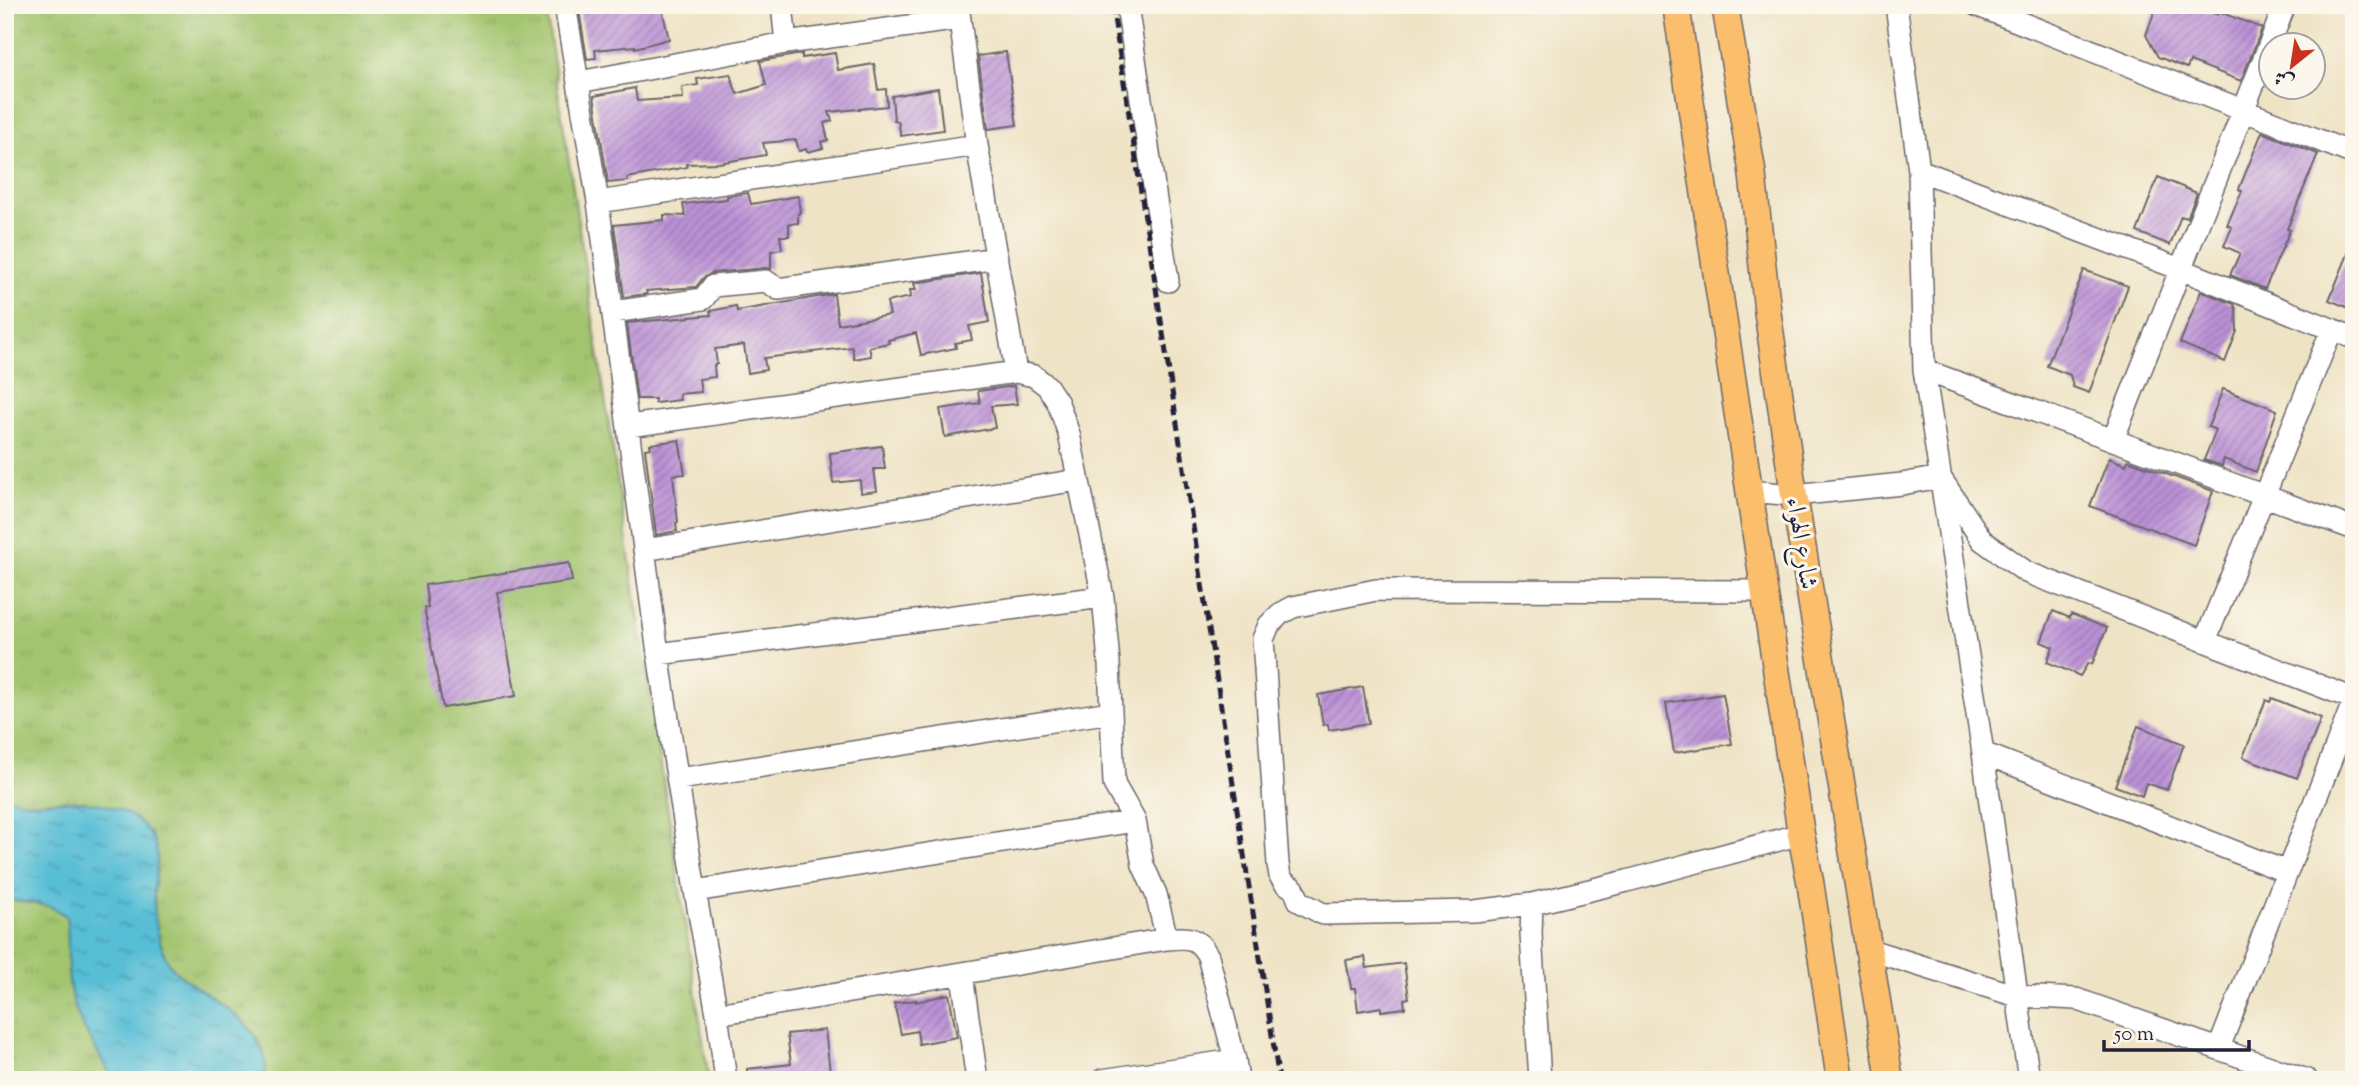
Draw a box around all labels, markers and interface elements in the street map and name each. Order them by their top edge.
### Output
north arrow [2258,32,2328,102]
text: ش [2270,62,2300,95]
street label: شارع الهواء [1774,495,1826,592]
scale bar [2104,1008,2249,1052]
text: 50 m [2113,1020,2154,1050]

